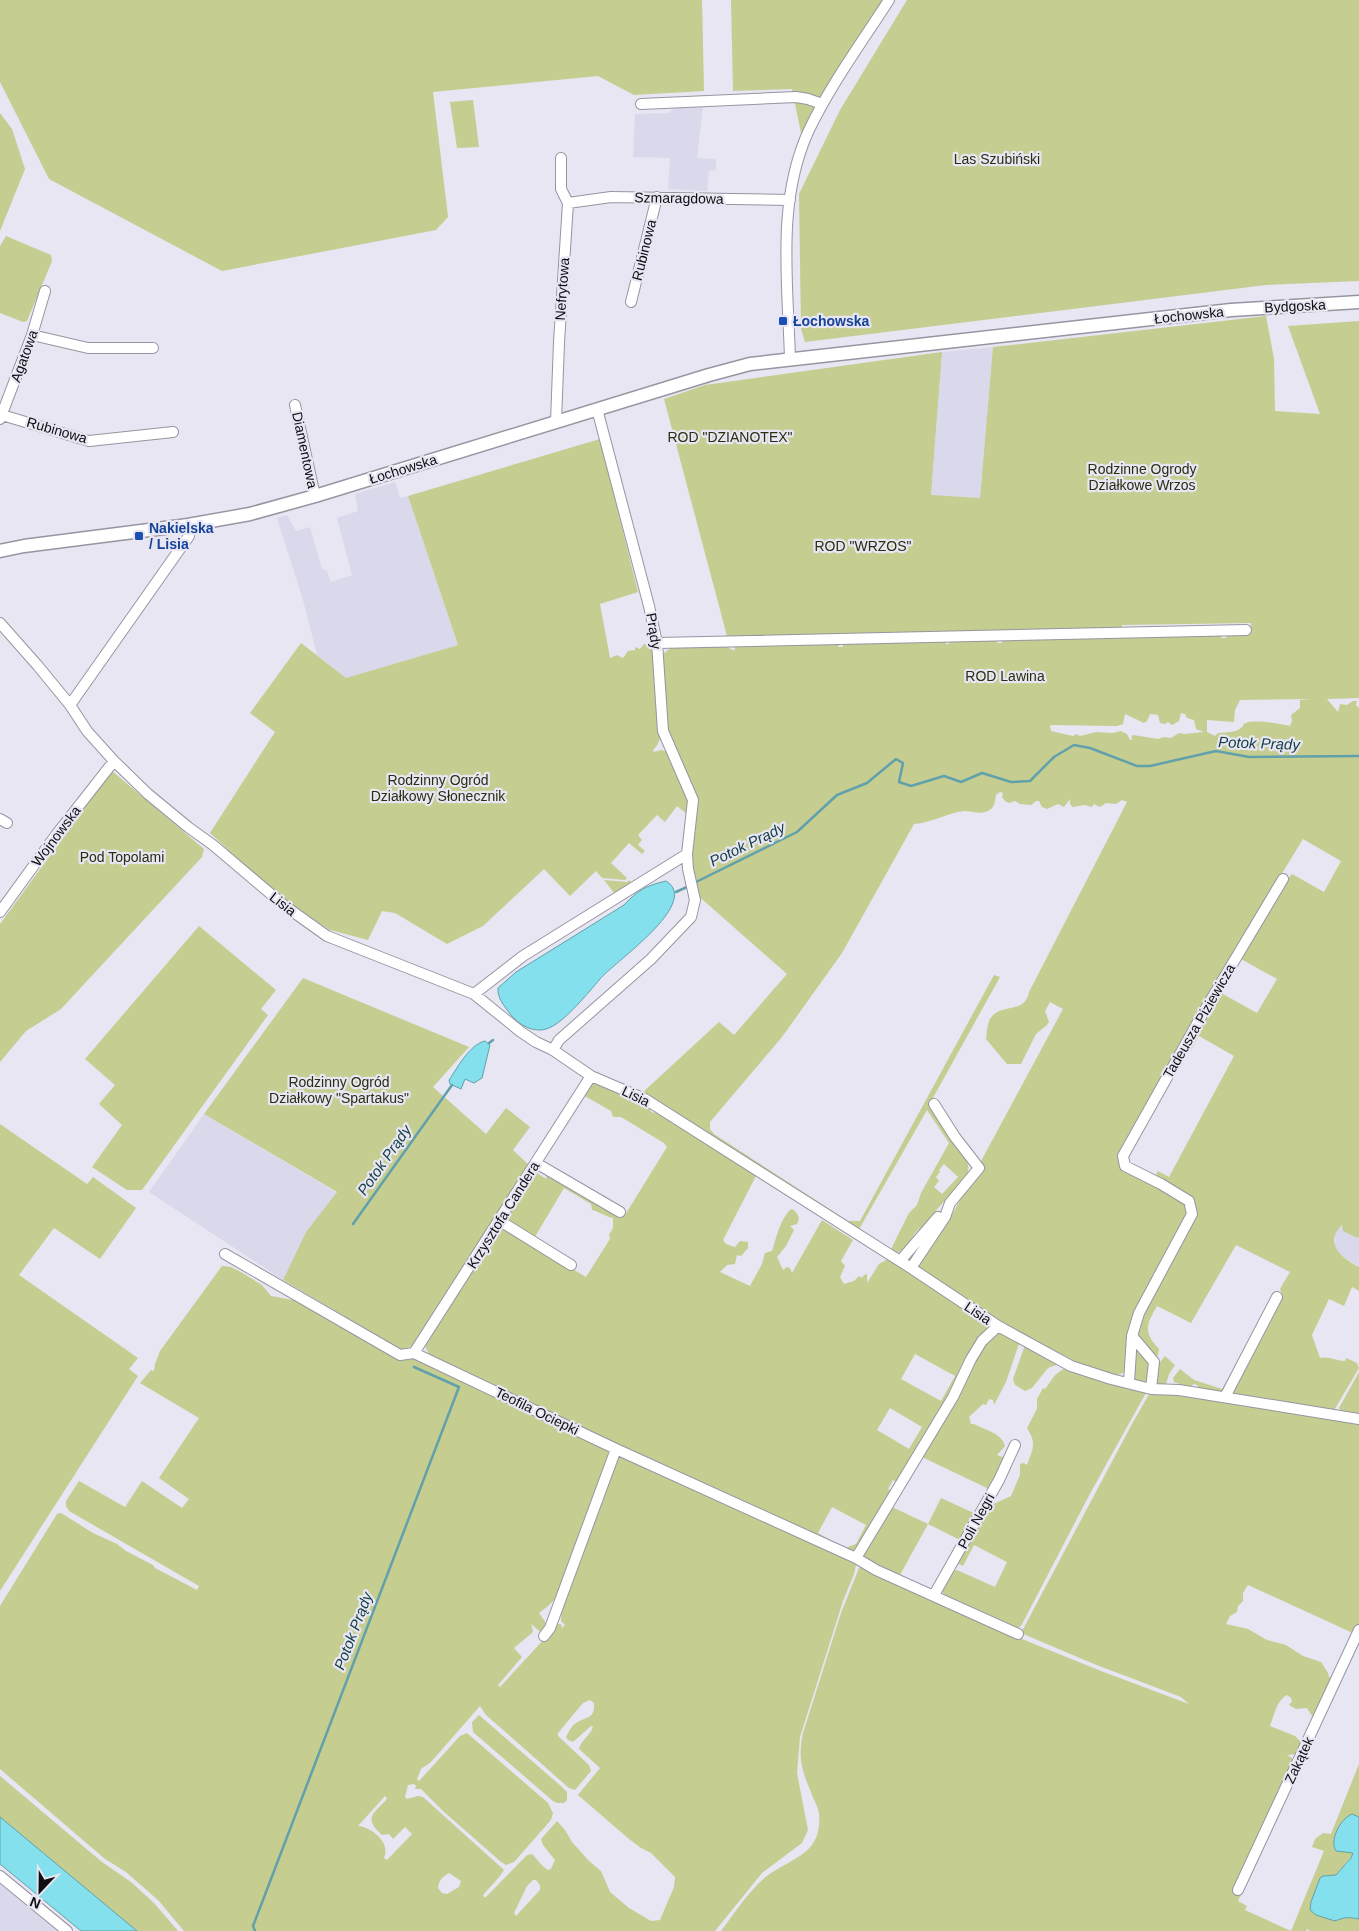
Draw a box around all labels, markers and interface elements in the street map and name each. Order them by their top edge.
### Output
park label: Las Szubiński [954,151,1040,167]
street label: Szmaragdowa [634,189,724,207]
street label: Rubinowa [629,218,659,282]
street label: Nefrytowa [552,257,572,321]
street label: Bydgoska [1264,296,1326,316]
street label: Łochowska [1153,303,1225,327]
place label: Łochowska [793,313,869,329]
marker: Łochowska [777,315,789,327]
street label: Agatowa [7,327,41,384]
street label: Diamentowa [289,410,321,490]
street label: Rubinowa [25,414,89,446]
park label: ROD "DZIANOTEX" [667,429,793,445]
street label: Łochowska [367,451,439,487]
park label: Rodzinne Ogrody Działkowe Wrzos [1088,461,1196,493]
place label: Nakielska / Lisia [149,520,214,552]
marker: Nakielska / Lisia [133,530,145,542]
park label: ROD "WRZOS" [814,538,912,554]
street label: Prądy [643,612,665,650]
park label: ROD Lawina [965,668,1045,684]
water label: Potok Prądy [1218,733,1302,753]
park label: Rodzinny Ogród Działkowy Słonecznik [371,772,506,804]
street label: Wojnowska [28,803,84,869]
water label: Potok Prądy [707,818,789,870]
park label: Pod Topolami [80,849,164,865]
street label: Lisia [267,889,299,919]
street label: Tadeusza Piziewicza [1160,961,1238,1081]
park label: Rodzinny Ogród Działkowy "Spartakus" [269,1074,409,1106]
street label: Lisia [620,1082,653,1110]
water label: Potok Prądy [354,1120,415,1198]
street label: Krzysztofa Candera [464,1158,542,1271]
street label: Lisia [962,1298,995,1328]
street label: Teofila Ociepki [493,1384,581,1438]
street label: Poli Negri [954,1491,998,1551]
water label: Potok Prądy [330,1588,376,1672]
street label: Zakątek [1281,1733,1317,1786]
north arrow [15,1866,65,1916]
text: N [27,1894,43,1912]

